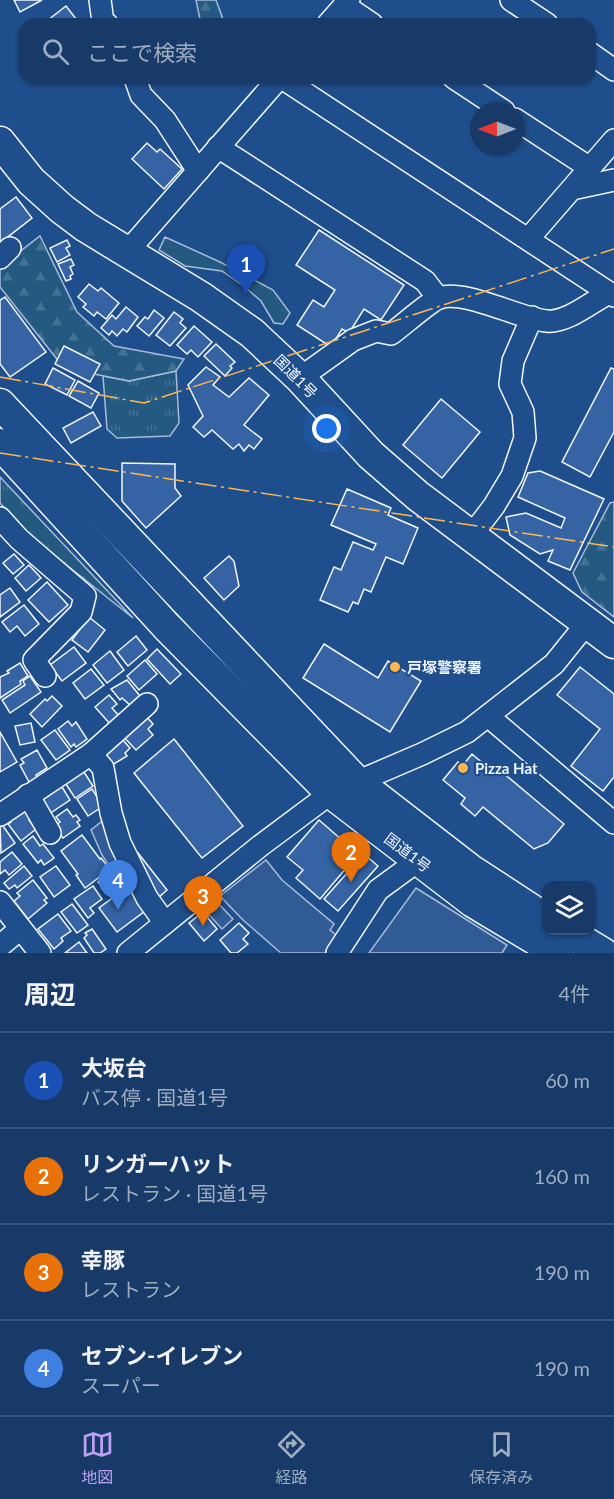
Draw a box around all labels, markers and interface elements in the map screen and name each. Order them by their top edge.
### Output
search box [18,18,596,84]
icon: search [39,35,72,68]
text: ここで検索 [87,39,197,66]
north arrow [470,102,524,156]
pin: 1 [226,244,266,294]
street label: 国道1号 [271,351,321,401]
your location [312,414,341,443]
place label: 戸塚警察署 [407,658,482,676]
marker: 戸塚警察署 [388,660,402,674]
place label: Pizza Hat [475,759,538,777]
marker: Pizza Hat [456,761,470,775]
street label: 国道1号 [381,829,435,875]
pin: 2 [332,832,370,882]
pin: 4 [98,860,138,910]
pin: 3 [184,876,222,926]
map controls [542,881,596,935]
button: layers [542,881,596,935]
text: 周辺 [24,978,76,1010]
text: 4件 [558,981,590,1005]
text: 大坂台 [81,1054,147,1081]
text: 1 [38,1068,49,1092]
text: 60 m [545,1068,590,1092]
text: バス停 · 国道1号 [81,1085,228,1109]
text: リンガーハット [81,1150,235,1177]
text: 2 [38,1164,49,1188]
text: 160 m [534,1164,590,1188]
text: レストラン · 国道1号 [81,1181,268,1205]
text: 幸豚 [81,1246,125,1273]
text: 3 [38,1260,49,1284]
text: 190 m [534,1260,590,1284]
text: レストラン [81,1277,181,1301]
text: セブン-イレブン [81,1342,243,1369]
text: 4 [38,1356,49,1380]
text: 190 m [534,1356,590,1380]
text: スーパー [81,1373,161,1397]
tab: 地図 [81,1428,114,1488]
tab: 経路 [275,1428,308,1488]
tab: 保存済み [469,1428,533,1488]

